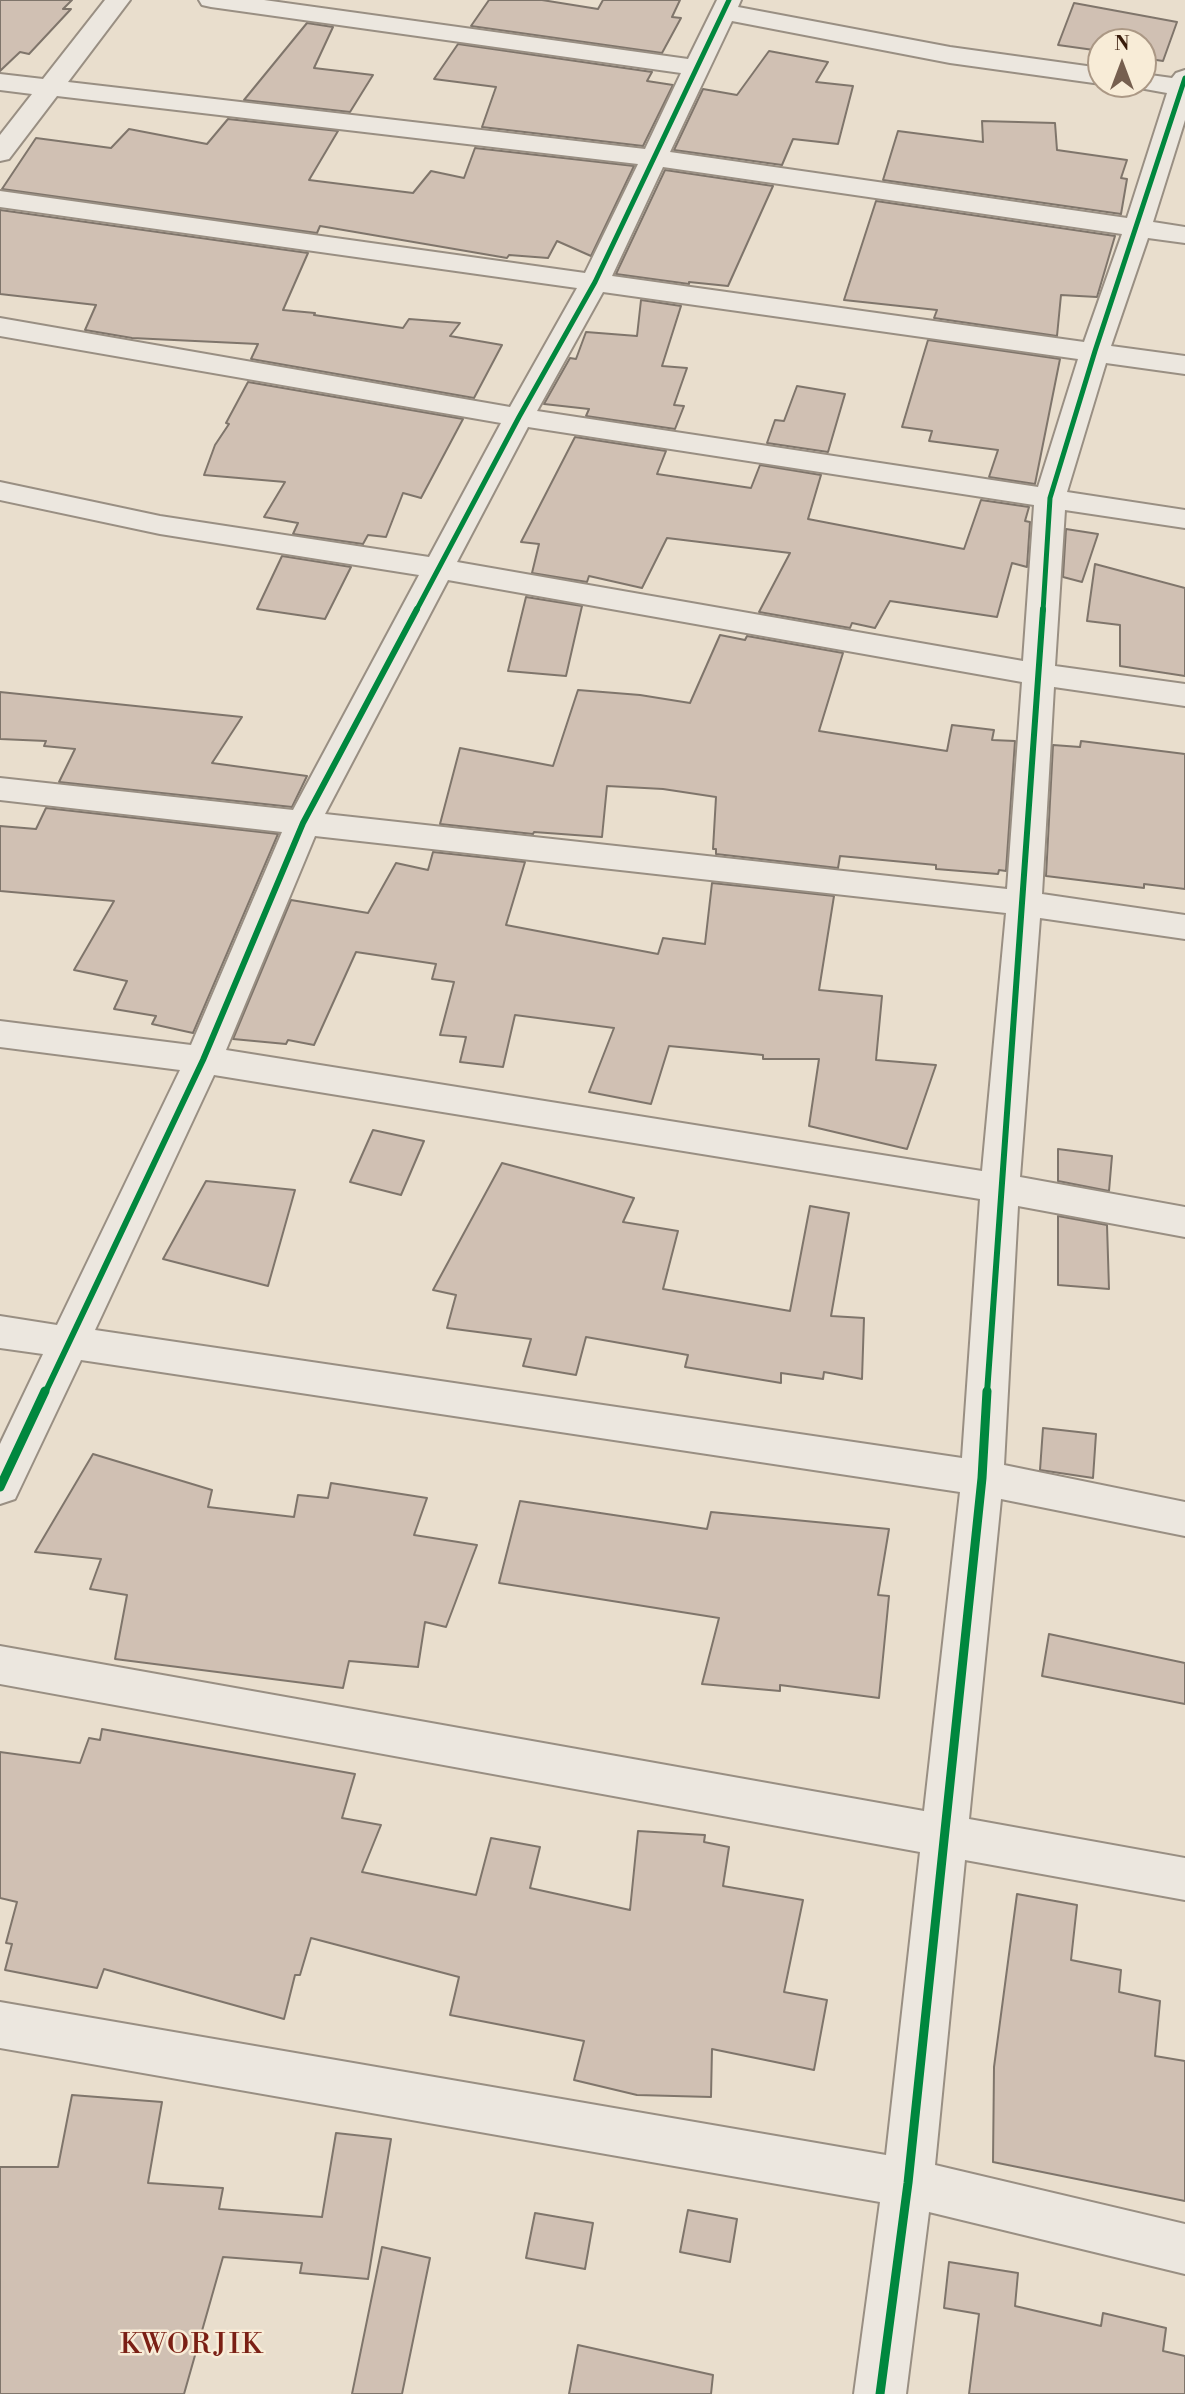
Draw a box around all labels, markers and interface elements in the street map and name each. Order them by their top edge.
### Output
north arrow [1087,28,1157,98]
text: N [1114,32,1130,56]
district label: KWORJIK [121,2329,263,2363]

